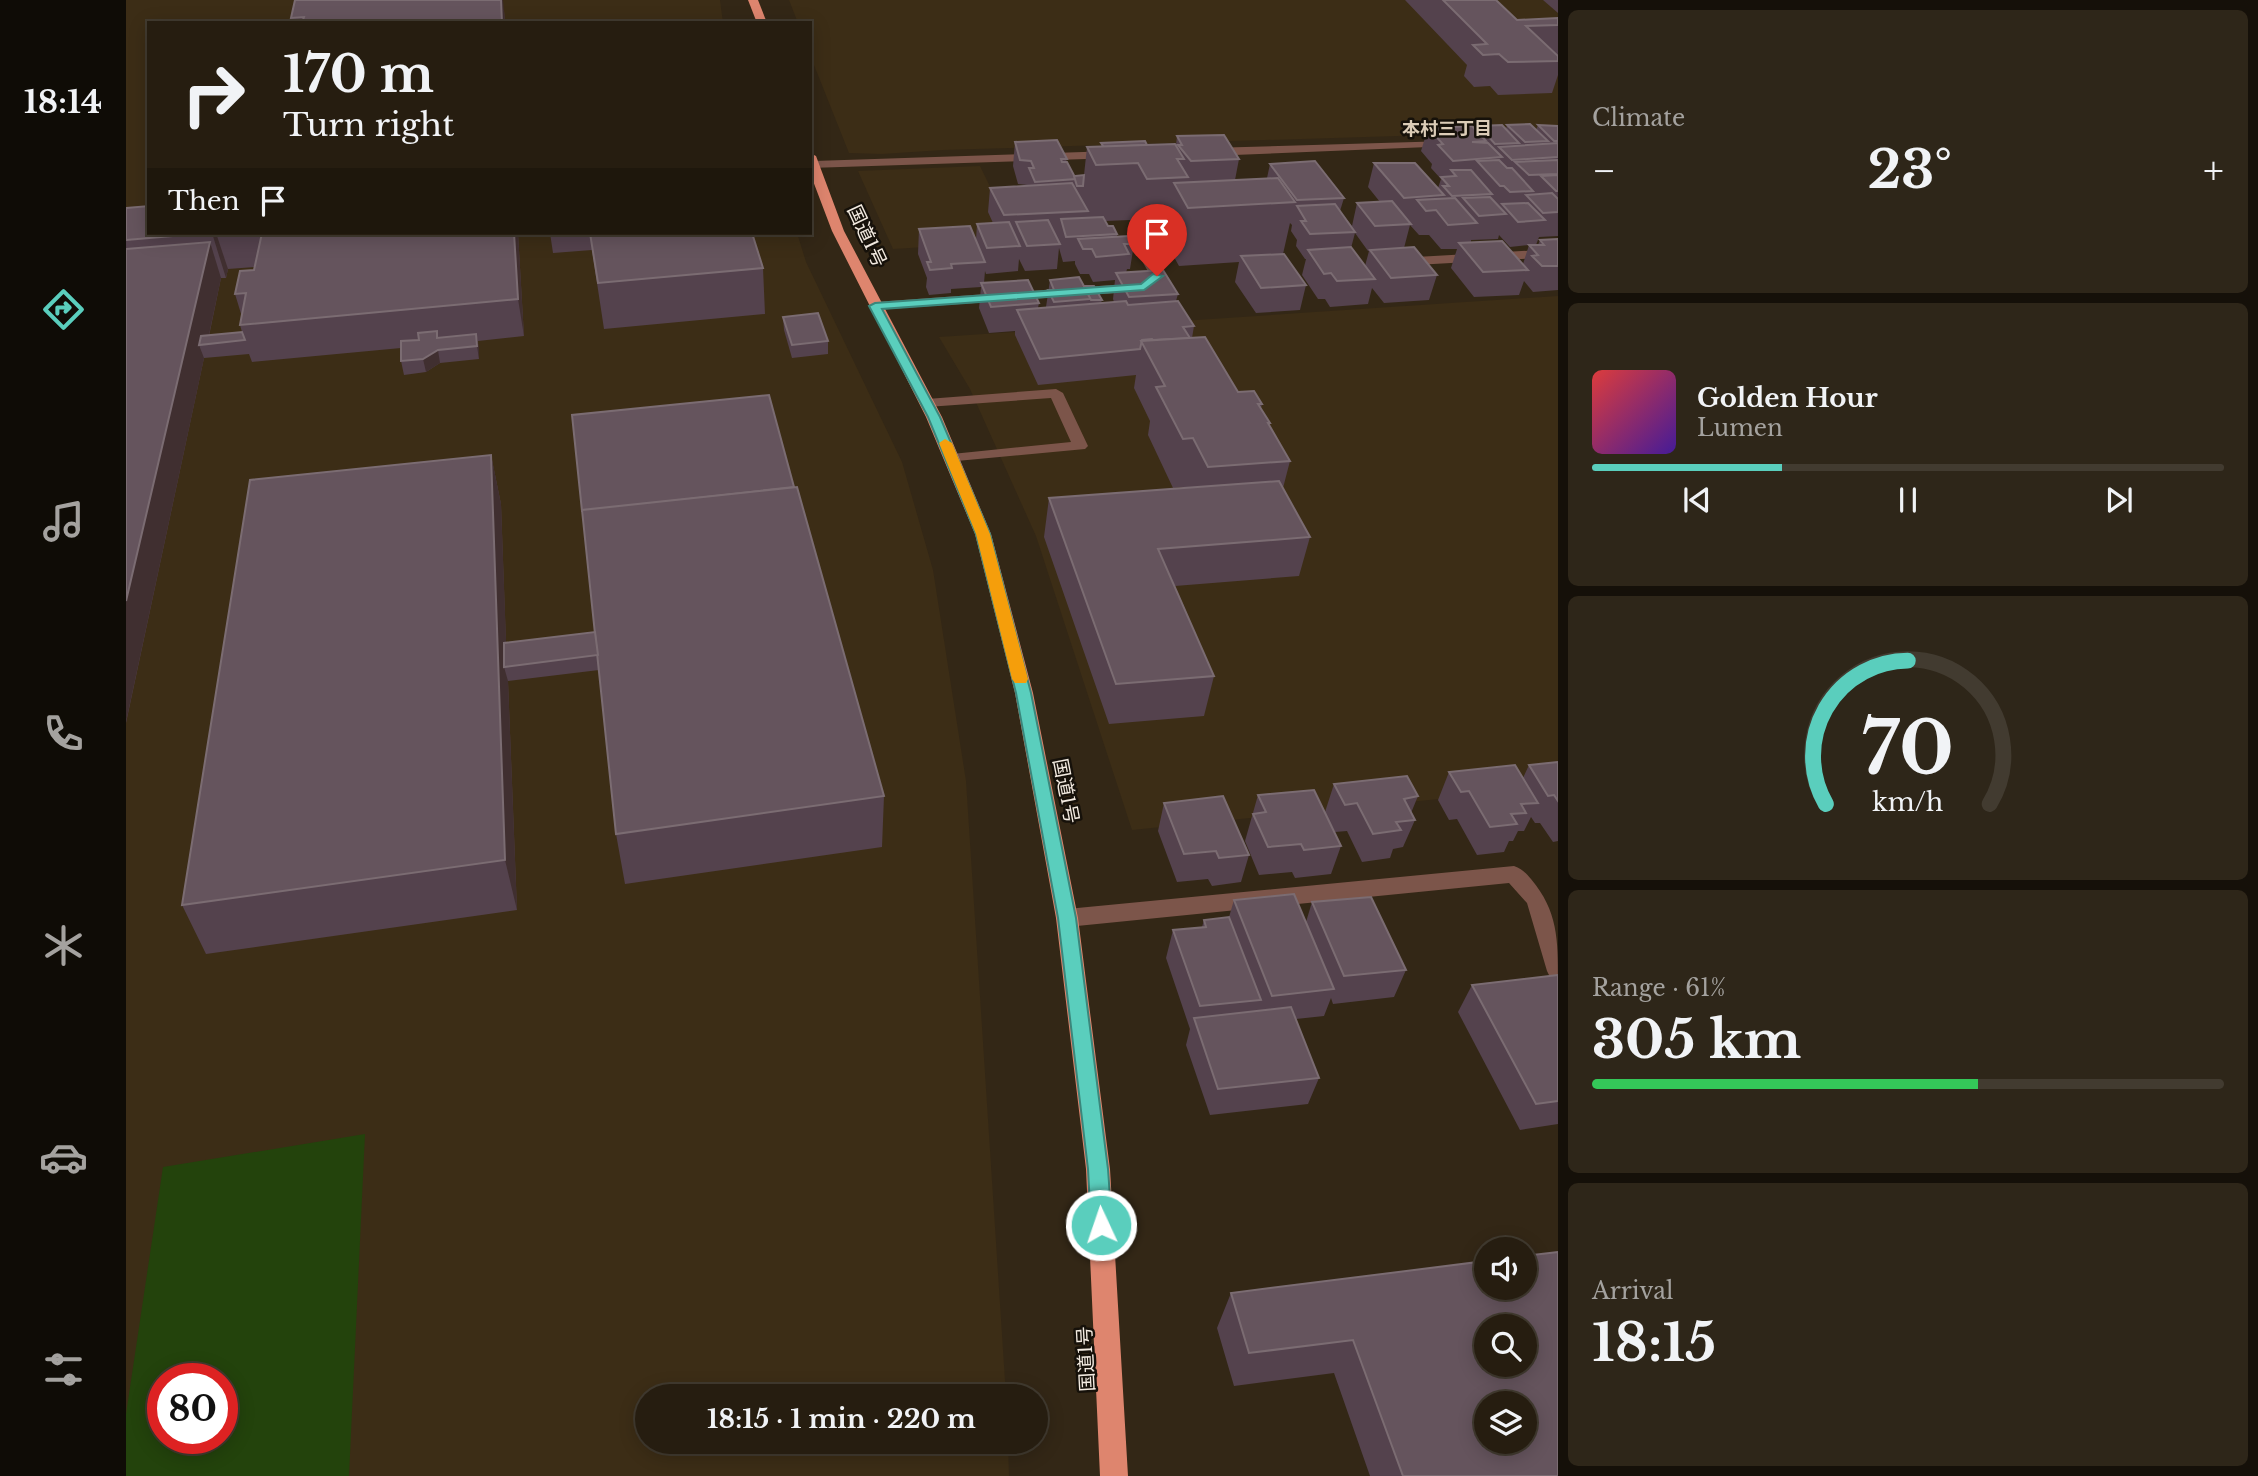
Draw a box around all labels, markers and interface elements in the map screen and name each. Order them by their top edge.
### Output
text: 170 m [283,44,434,105]
icon: right [168,49,259,140]
text: 18:14 [24,82,102,122]
text: Climate [1592,104,1685,132]
text: Turn right [283,105,454,145]
district label: 本村三丁目 [1402,118,1492,140]
text: 23° [1867,138,1952,202]
text: − [1592,147,1616,194]
text: + [2203,147,2224,194]
icon: arrive [254,182,292,220]
text: Then [168,185,240,217]
street label: 国道1号 [843,201,891,271]
pin [1127,204,1187,276]
icon: arrive [1138,215,1176,253]
icon: directions [39,285,88,334]
text: Golden Hour [1697,382,1878,414]
text: Lumen [1697,414,1783,442]
icon: previous [1678,481,1716,519]
icon: pause [1889,481,1927,519]
icon: next [2100,481,2138,519]
icon: music [39,497,88,546]
text: 70 [1862,703,1954,794]
icon: phone [39,709,88,758]
street label: 国道1号 [1048,757,1084,825]
text: km/h [1873,787,1943,818]
icon: climate [39,921,88,970]
text: Range · 61% [1592,974,1726,1002]
text: 305 km [1592,1008,1801,1072]
icon: car [39,1133,88,1182]
position arrow [1064,1188,1138,1262]
map controls [1474,1237,1537,1454]
button: sound [1474,1237,1537,1300]
text: Arrival [1592,1277,1673,1305]
text: 18:15 [1592,1311,1716,1375]
button: search [1474,1314,1537,1377]
street label: 国道1号 [1073,1326,1099,1392]
icon: filters [39,1345,88,1394]
speed limit sign: 80 [147,1363,238,1454]
button: layers [1474,1391,1537,1454]
text: 18:15 · 1 min · 220 m [707,1403,976,1435]

